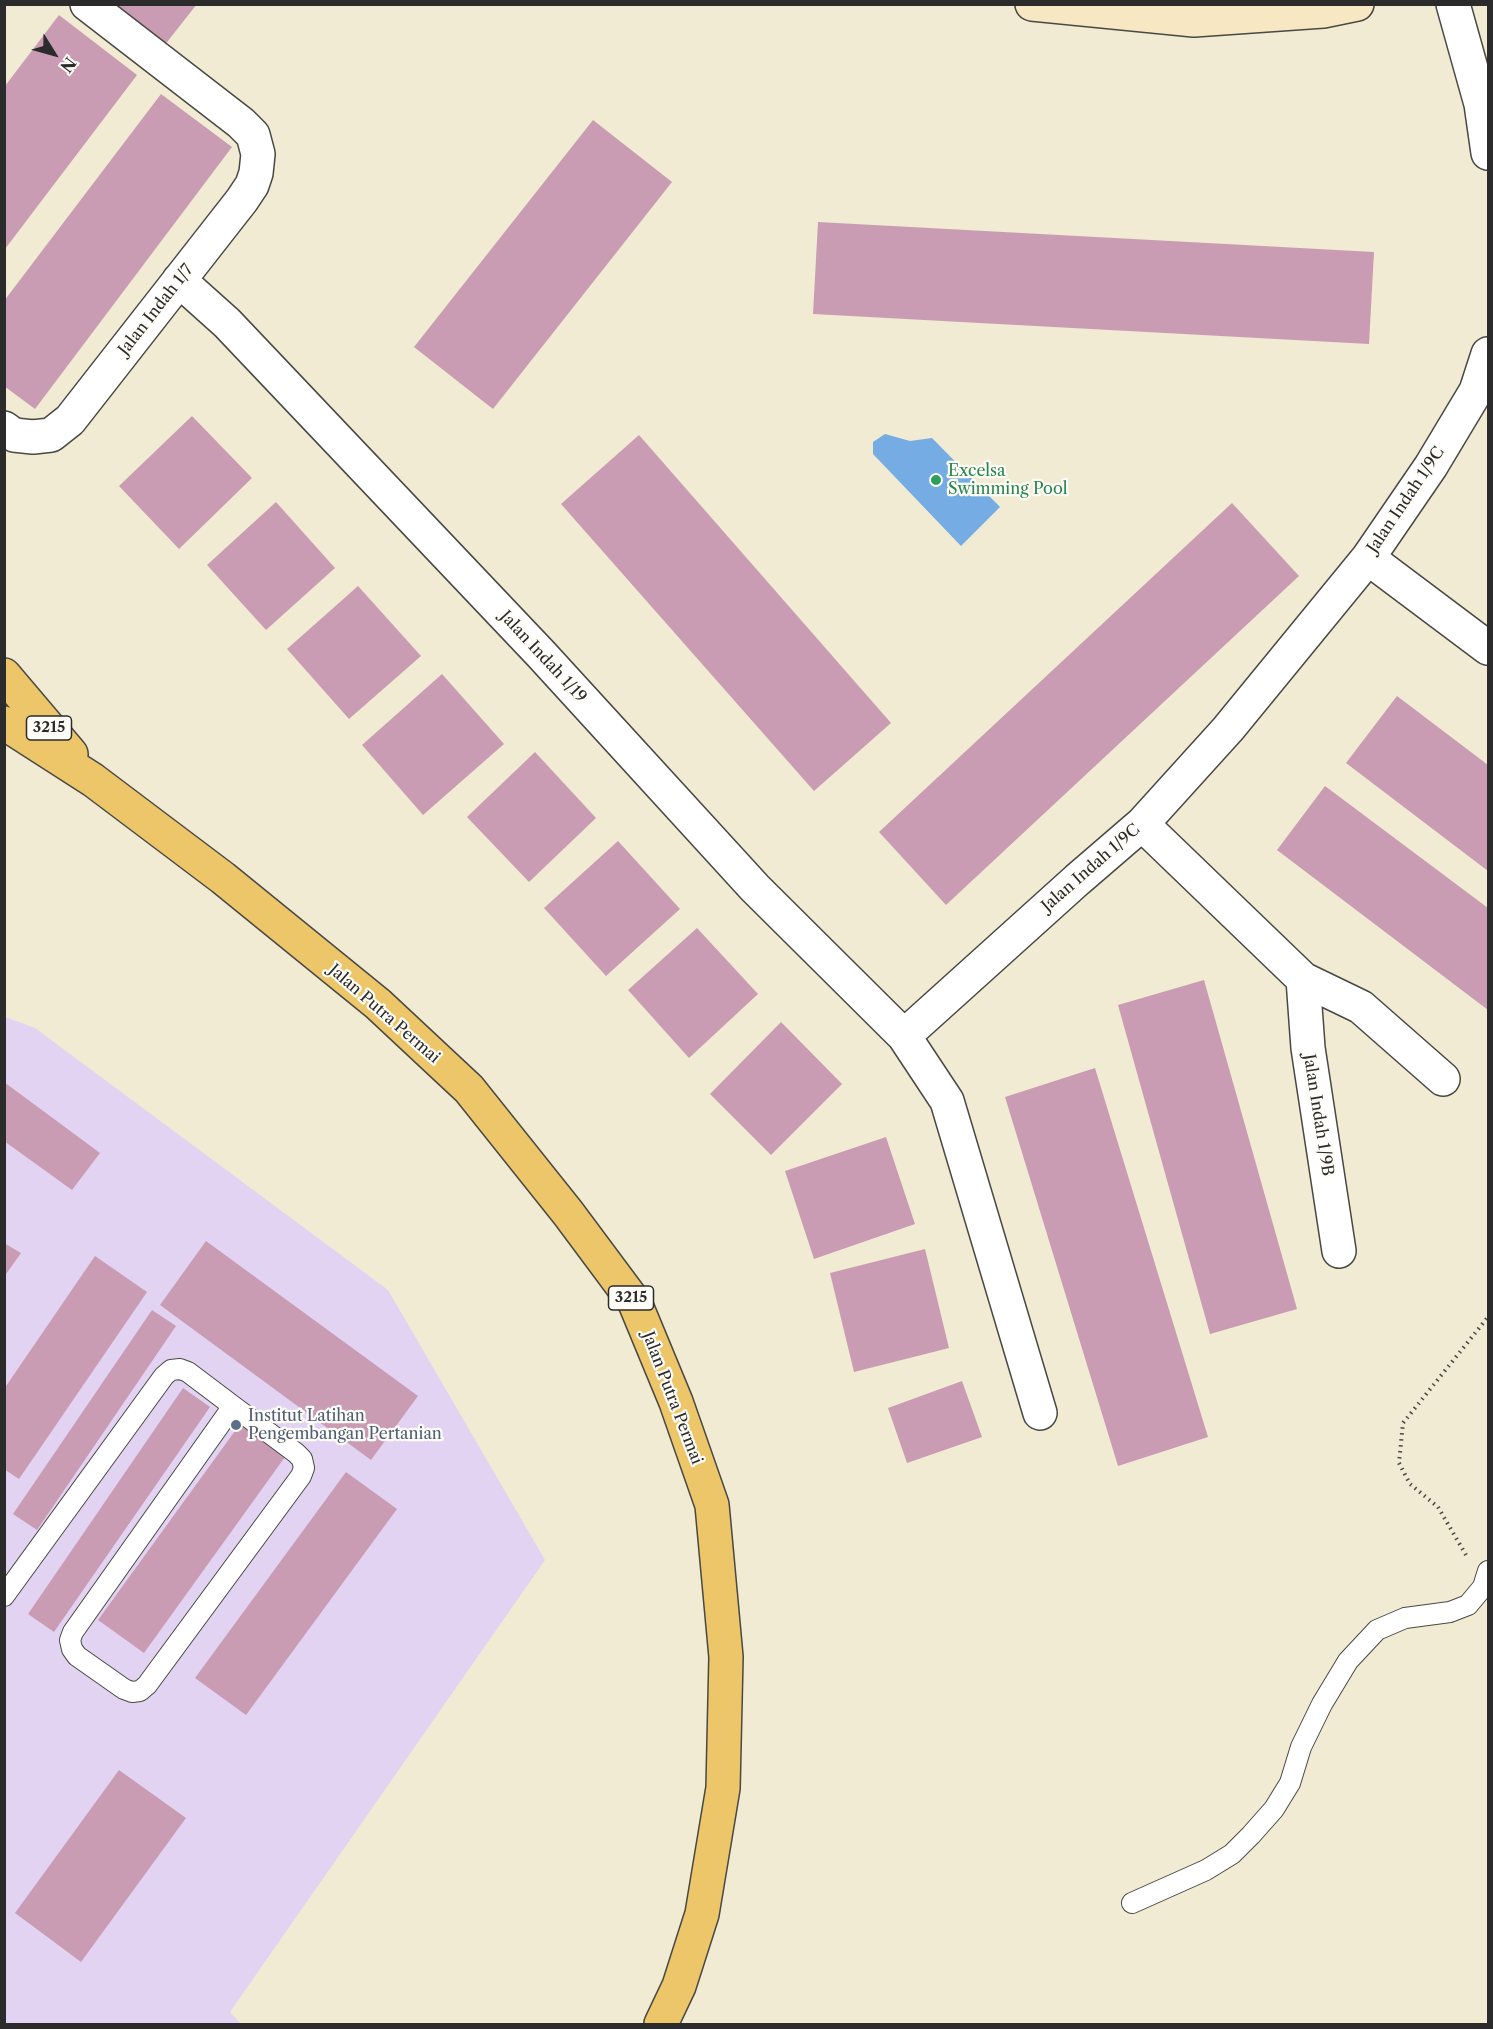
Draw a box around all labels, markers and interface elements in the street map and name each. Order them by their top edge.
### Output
north arrow [24,24,84,84]
text: N [56,53,81,76]
street label: Jalan Indah 1/7 [114,261,198,359]
street label: Jalan Indah 1/9C [1363,443,1449,557]
place label: Excelsa Swimming Pool [948,461,1067,499]
marker: Excelsa Swimming Pool [929,473,943,487]
street label: Jalan Indah 1/19 [496,607,590,707]
road number: 3215 [26,716,72,740]
street label: Jalan Indah 1/9C [1038,820,1144,916]
street label: Jalan Putra Permai [325,961,443,1067]
street label: Jalan Indah 1/9B [1299,1053,1337,1177]
road number: 3215 [608,1286,654,1310]
street label: Jalan Putra Permai [638,1329,706,1467]
place label: Institut Latihan Pengembangan Pertanian [248,1406,442,1444]
marker: Institut Latihan Pengembangan Pertanian [229,1418,243,1432]

